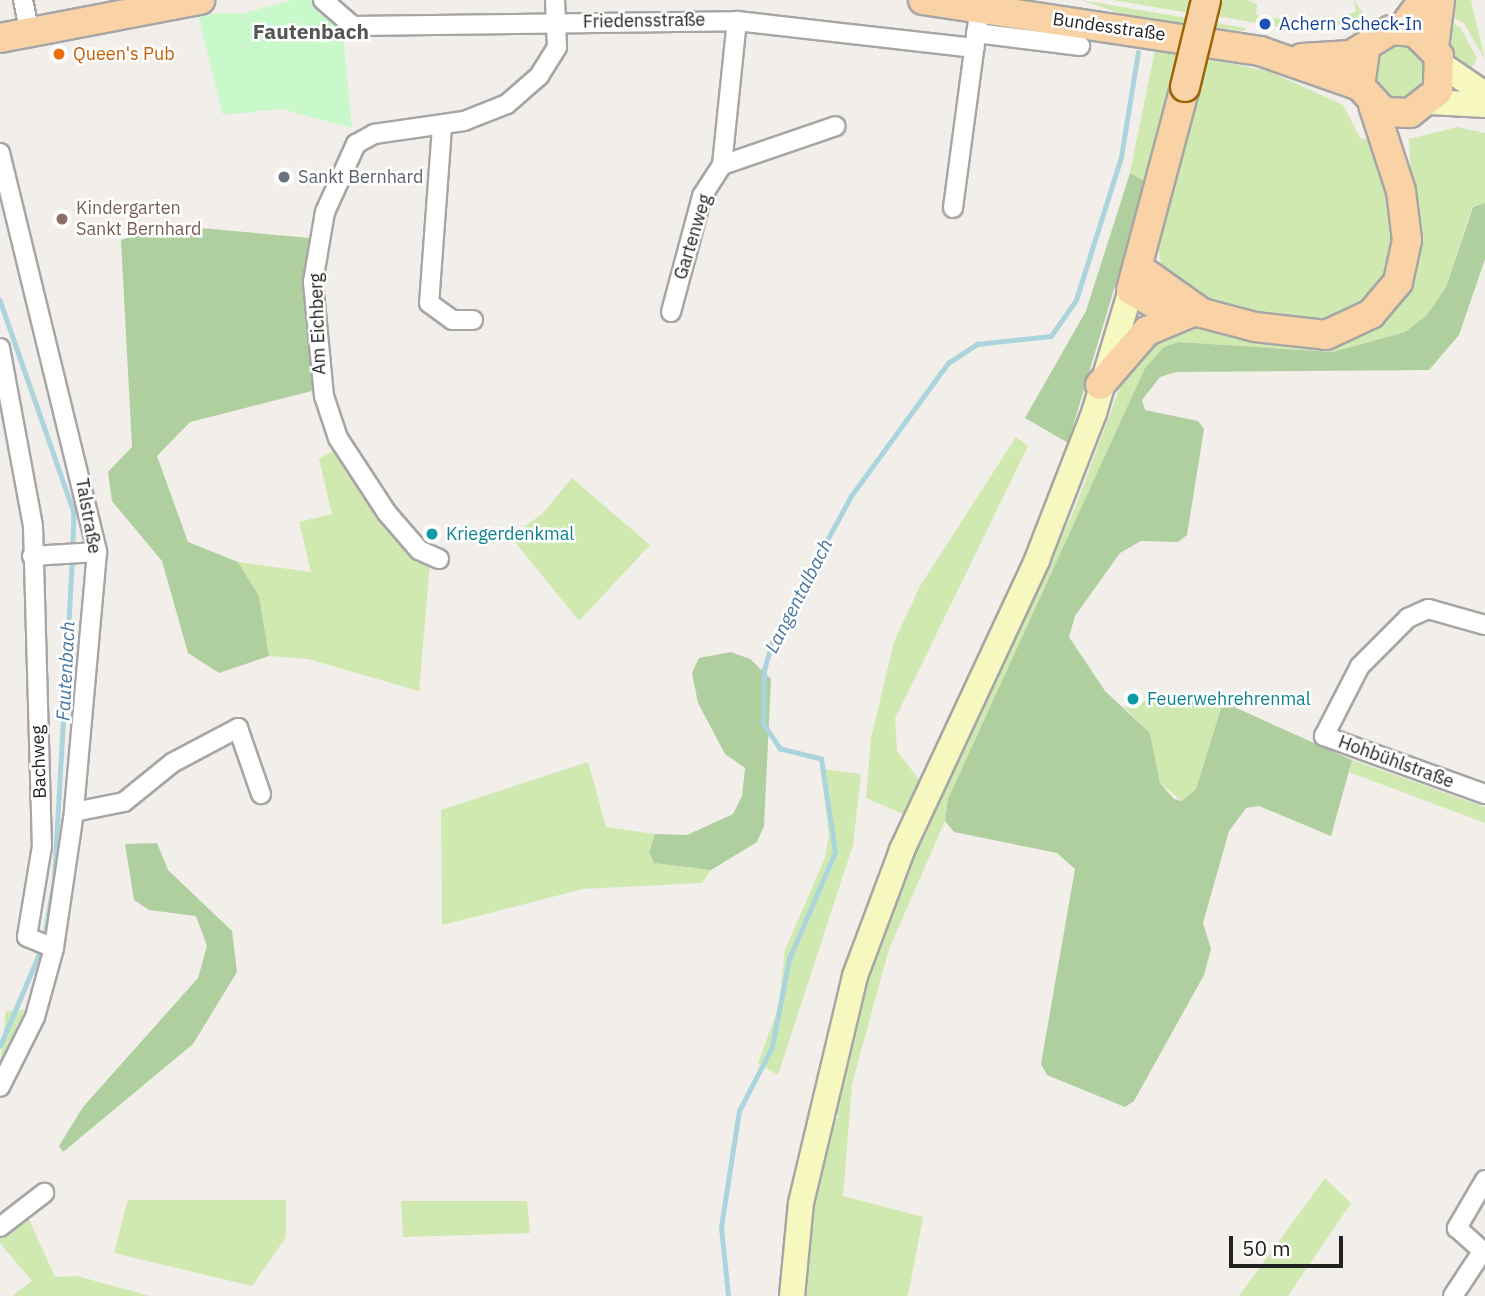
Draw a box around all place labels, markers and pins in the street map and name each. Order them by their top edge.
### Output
place label: Achern Scheck-In [1279,13,1422,35]
marker: Achern Scheck-In [1257,16,1273,32]
place label: Queen's Pub [73,43,175,65]
marker: Queen's Pub [51,46,67,62]
place label: Sankt Bernhard [298,166,423,188]
marker: Sankt Bernhard [276,169,292,185]
place label: Kindergarten Sankt Bernhard [76,198,201,241]
marker: Kindergarten Sankt Bernhard [54,211,70,227]
place label: Kriegerdenkmal [446,523,574,545]
marker: Kriegerdenkmal [424,526,440,542]
place label: Feuerwehrehrenmal [1147,688,1311,710]
marker: Feuerwehrehrenmal [1125,691,1141,707]

